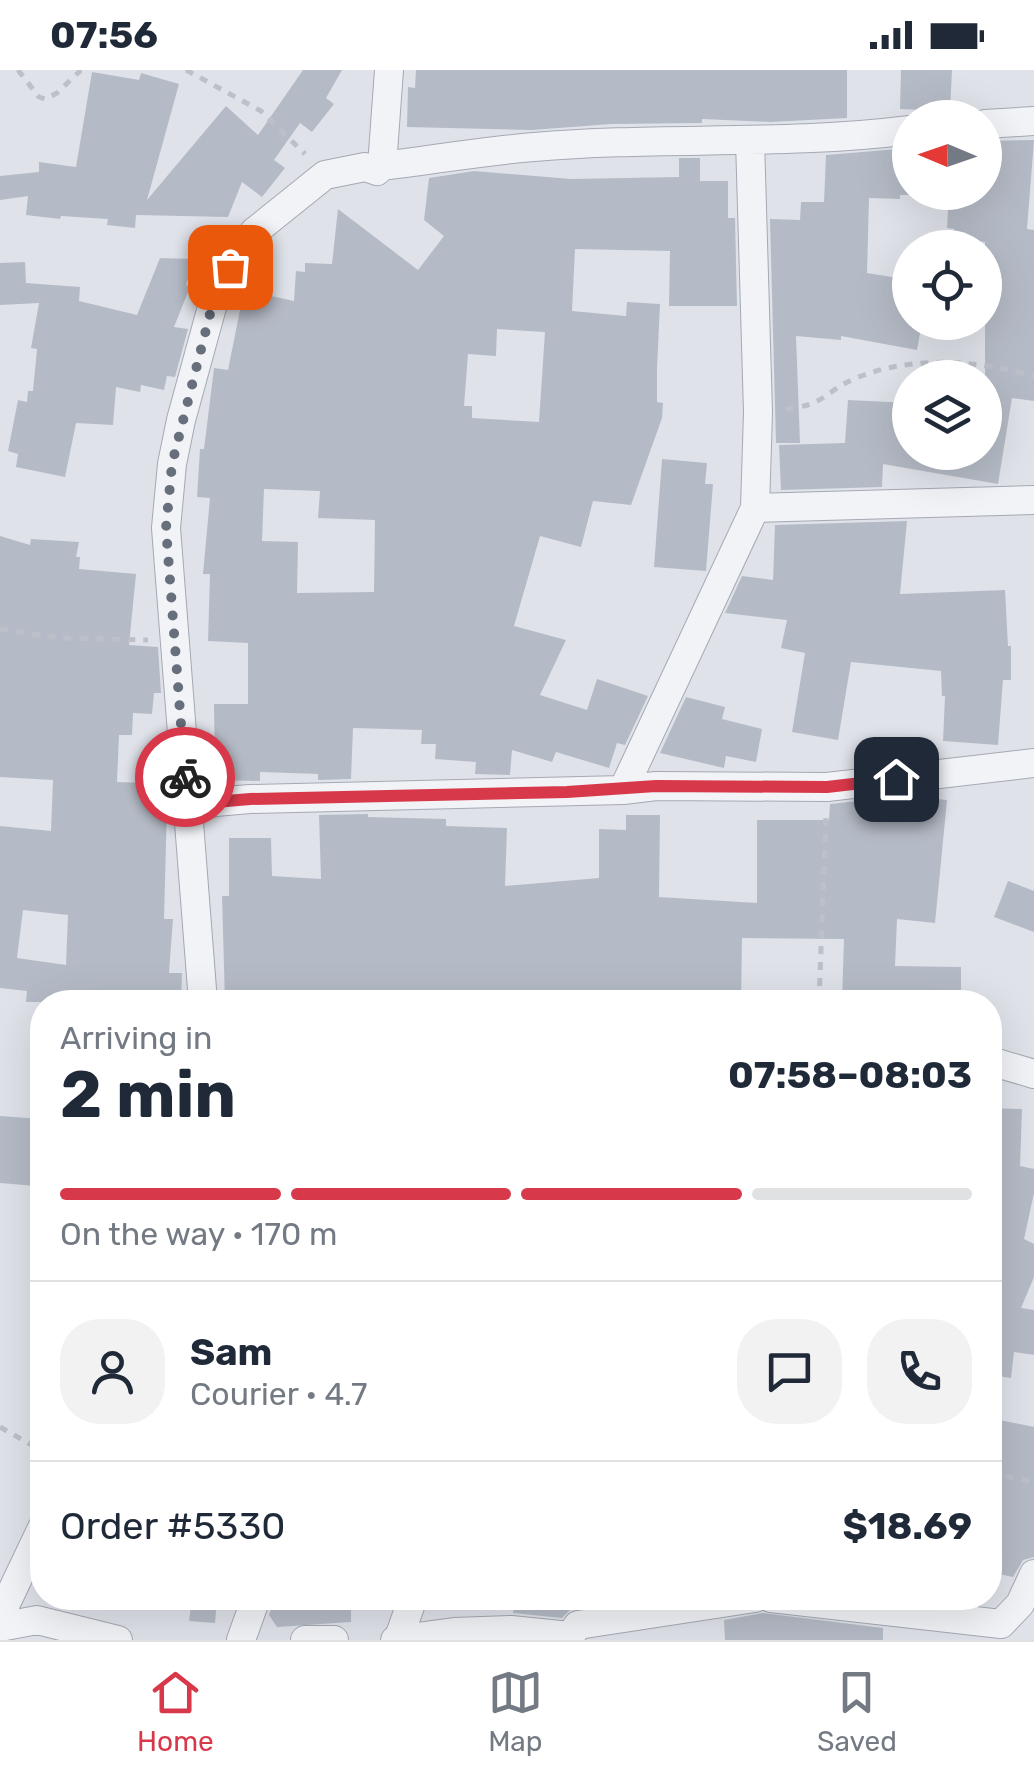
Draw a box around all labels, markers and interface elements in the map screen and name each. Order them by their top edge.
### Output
text: 07:56 [50,12,158,58]
north arrow [892,100,1002,210]
map controls [892,100,1002,470]
pin [188,225,273,310]
button: locate [892,230,1002,340]
icon: bag [203,240,258,295]
button: layers [892,360,1002,470]
courier [135,727,235,827]
pin [854,737,939,822]
icon: bike [158,750,213,805]
icon: home [869,752,924,807]
text: Arriving in [60,1019,212,1057]
text: 07:58–08:03 [728,1052,972,1098]
text: 2 min [60,1056,236,1133]
text: On the way · 170 m [60,1215,338,1253]
button: person [60,1319,165,1424]
button: chat [737,1319,842,1424]
button: phone [867,1319,972,1424]
text: Sam [190,1329,272,1375]
text: Courier · 4.7 [190,1375,367,1413]
text: Order #5330 [60,1503,285,1549]
text: $18.69 [842,1503,972,1549]
tab: Home [137,1665,214,1758]
tab: Map [488,1665,543,1758]
tab: Saved [817,1665,897,1758]

